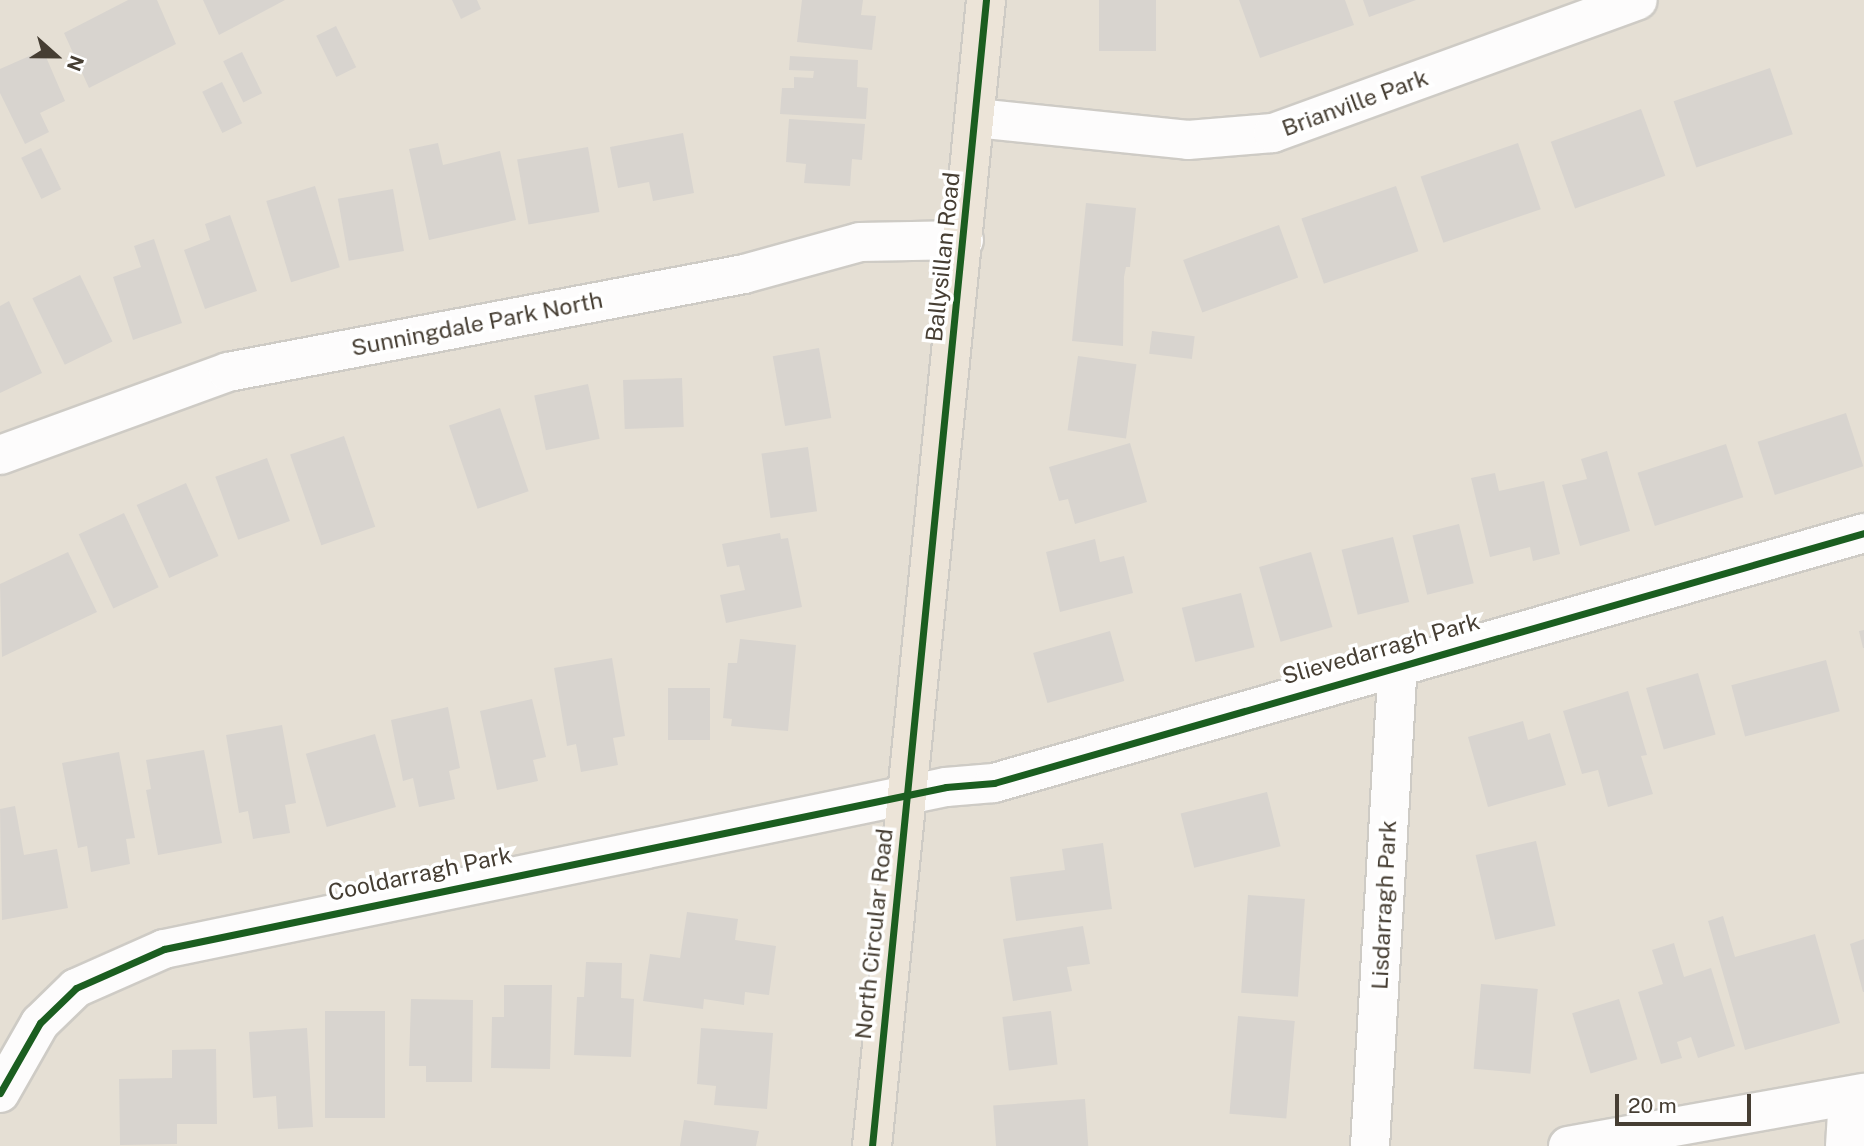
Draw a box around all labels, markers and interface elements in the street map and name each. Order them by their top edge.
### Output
north arrow [21,21,91,91]
text: N [63,53,89,74]
street label: Brianville Park [1278,64,1432,142]
street label: Ballysillan Road [920,171,966,343]
street label: Sunningdale Park North [349,286,605,362]
street label: Slievedarragh Park [1279,608,1483,690]
street label: Lisdarragh Park [1366,820,1402,990]
street label: North Circular Road [849,827,899,1041]
street label: Cooldarragh Park [326,841,514,907]
scale bar [1619,1080,1756,1124]
text: 20 m [1628,1093,1677,1118]

